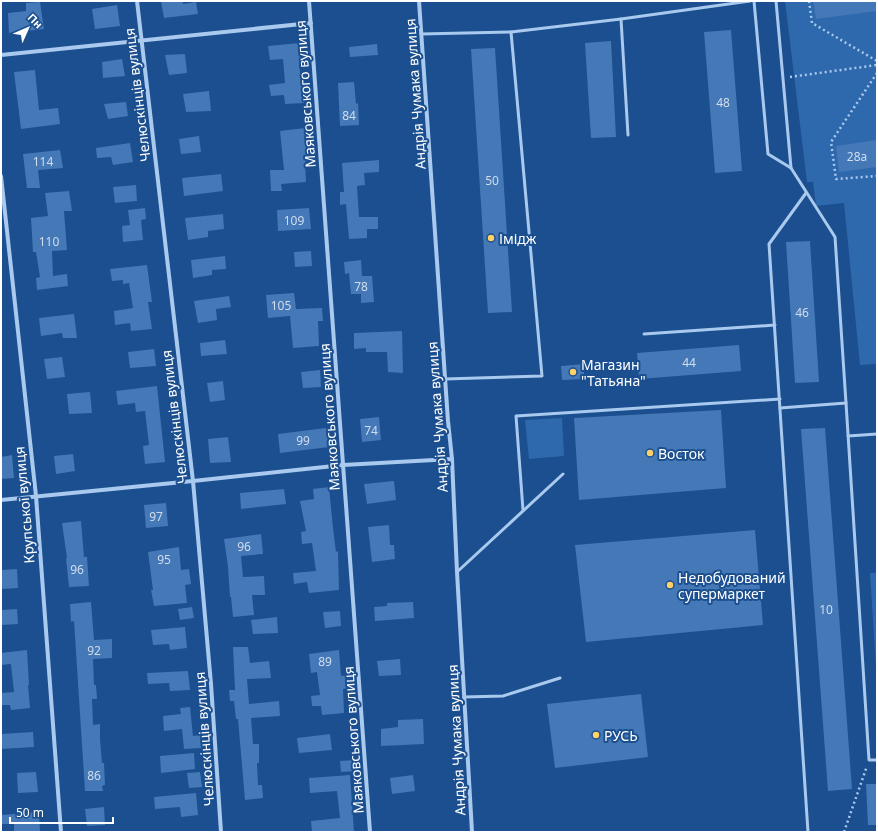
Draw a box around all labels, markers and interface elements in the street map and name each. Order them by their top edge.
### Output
north arrow [8,8,48,48]
text: Пн [25,10,46,31]
street label: Андрія Чумака вулиця [400,18,430,170]
street label: Маяковського вулиця [290,20,320,168]
street label: Челюскінців вулиця [119,27,155,163]
house number: 48 [716,94,730,111]
house number: 84 [342,107,356,124]
house number: 28а [847,148,867,165]
house number: 114 [33,153,53,170]
house number: 50 [485,172,499,189]
house number: 109 [284,212,304,229]
place label: Імідж [499,229,537,248]
house number: 110 [39,233,59,250]
marker: Імідж [486,233,496,243]
house number: 78 [354,278,368,295]
house number: 105 [271,297,291,314]
house number: 46 [795,304,809,321]
street label: Андрія Чумака вулиця [422,341,452,493]
street label: Маяковського вулиця [314,343,344,491]
street label: Челюскінців вулиця [156,349,192,485]
house number: 44 [682,354,696,371]
place label: Магазин "Татьяна" [581,355,646,390]
marker: Магазин "Татьяна" [568,367,578,377]
house number: 74 [364,422,378,439]
house number: 99 [296,432,310,449]
place label: Восток [658,444,705,463]
street label: Крупської вулиця [9,446,39,564]
marker: Восток [645,448,655,458]
house number: 97 [149,508,163,525]
house number: 96 [237,538,251,555]
house number: 95 [157,551,171,568]
house number: 96 [70,561,84,578]
place label: Недобудований супермаркет [678,568,786,603]
marker: Недобудований супермаркет [665,580,675,590]
house number: 10 [819,601,833,618]
house number: 92 [87,642,101,659]
house number: 89 [318,653,332,670]
street label: Андрія Чумака вулиця [443,664,469,816]
street label: Маяковського вулиця [338,666,368,814]
street label: Челюскінців вулиця [190,671,218,807]
place label: РУСЬ [604,726,638,745]
marker: РУСЬ [591,730,601,740]
house number: 86 [87,767,101,784]
scale bar [10,799,113,825]
text: 50 m [16,804,44,821]

